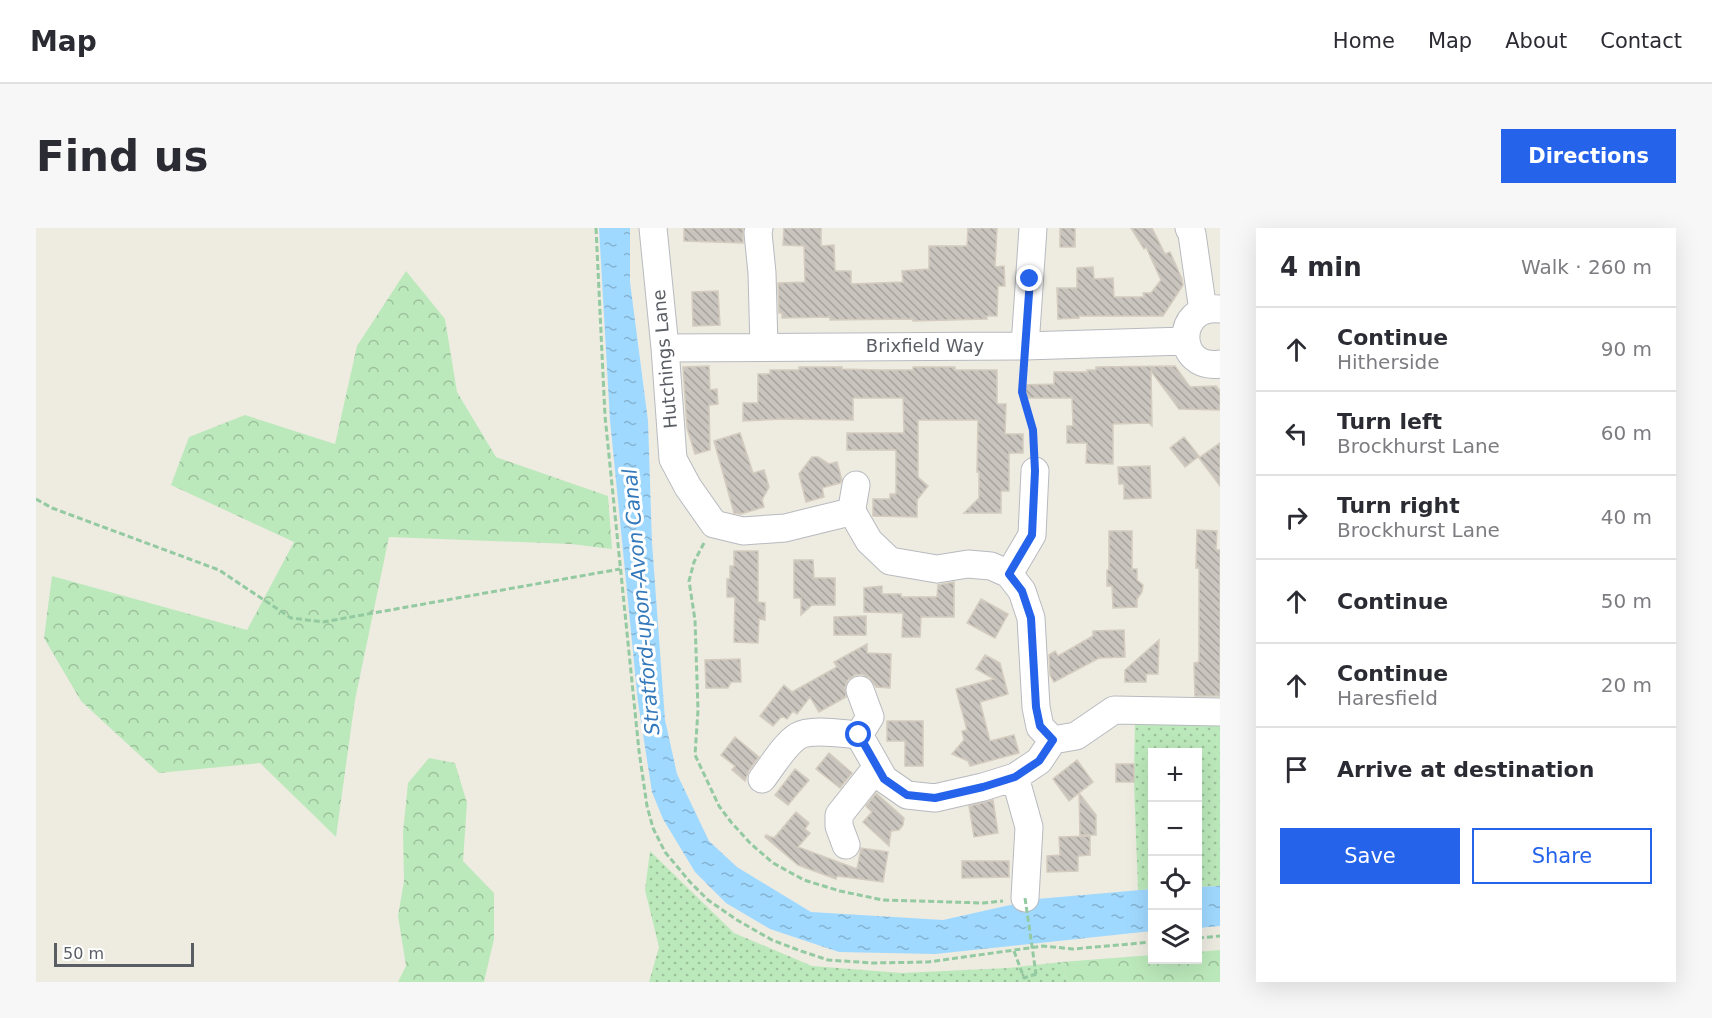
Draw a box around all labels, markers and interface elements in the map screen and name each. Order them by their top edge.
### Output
text: Map [30,25,97,58]
text: Home [1333,29,1395,53]
text: Map [1428,29,1472,53]
text: About [1505,29,1567,53]
text: Contact [1600,29,1682,53]
button: Directions [1501,129,1676,183]
text: Find us [36,132,209,181]
text: 4 min [1280,252,1362,282]
text: Walk · 260 m [1521,255,1652,279]
route end [1016,265,1042,291]
street label: Hutchings Lane [648,289,681,430]
text: Continue [1337,325,1448,350]
icon: ahead [1280,333,1313,366]
street label: Brixfield Way [866,335,984,356]
text: 90 m [1601,337,1652,361]
text: Hitherside [1337,350,1440,374]
text: Turn left [1337,409,1442,434]
icon: left [1280,417,1313,450]
text: 60 m [1601,421,1652,445]
text: Brockhurst Lane [1337,434,1500,458]
water label: Stratford-upon-Avon Canal [617,467,665,736]
text: Turn right [1337,493,1460,518]
icon: right [1280,501,1313,534]
text: 40 m [1601,505,1652,529]
text: Brockhurst Lane [1337,518,1500,542]
icon: ahead [1280,585,1313,618]
text: Continue [1337,589,1448,614]
text: 50 m [1601,589,1652,613]
text: Continue [1337,661,1448,686]
icon: ahead [1280,669,1313,702]
text: 20 m [1601,673,1652,697]
text: Haresfield [1337,686,1438,710]
route start [845,721,871,747]
map controls [1148,748,1202,964]
button: + [1148,748,1202,802]
icon: arrive [1280,753,1313,786]
text: Arrive at destination [1337,757,1594,782]
button: − [1148,802,1202,856]
button: Save [1280,828,1460,884]
button: Share [1472,828,1652,884]
button: locate [1148,856,1202,910]
button: layers [1148,910,1202,964]
scale bar [54,940,194,968]
text: 50 m [63,944,104,963]

